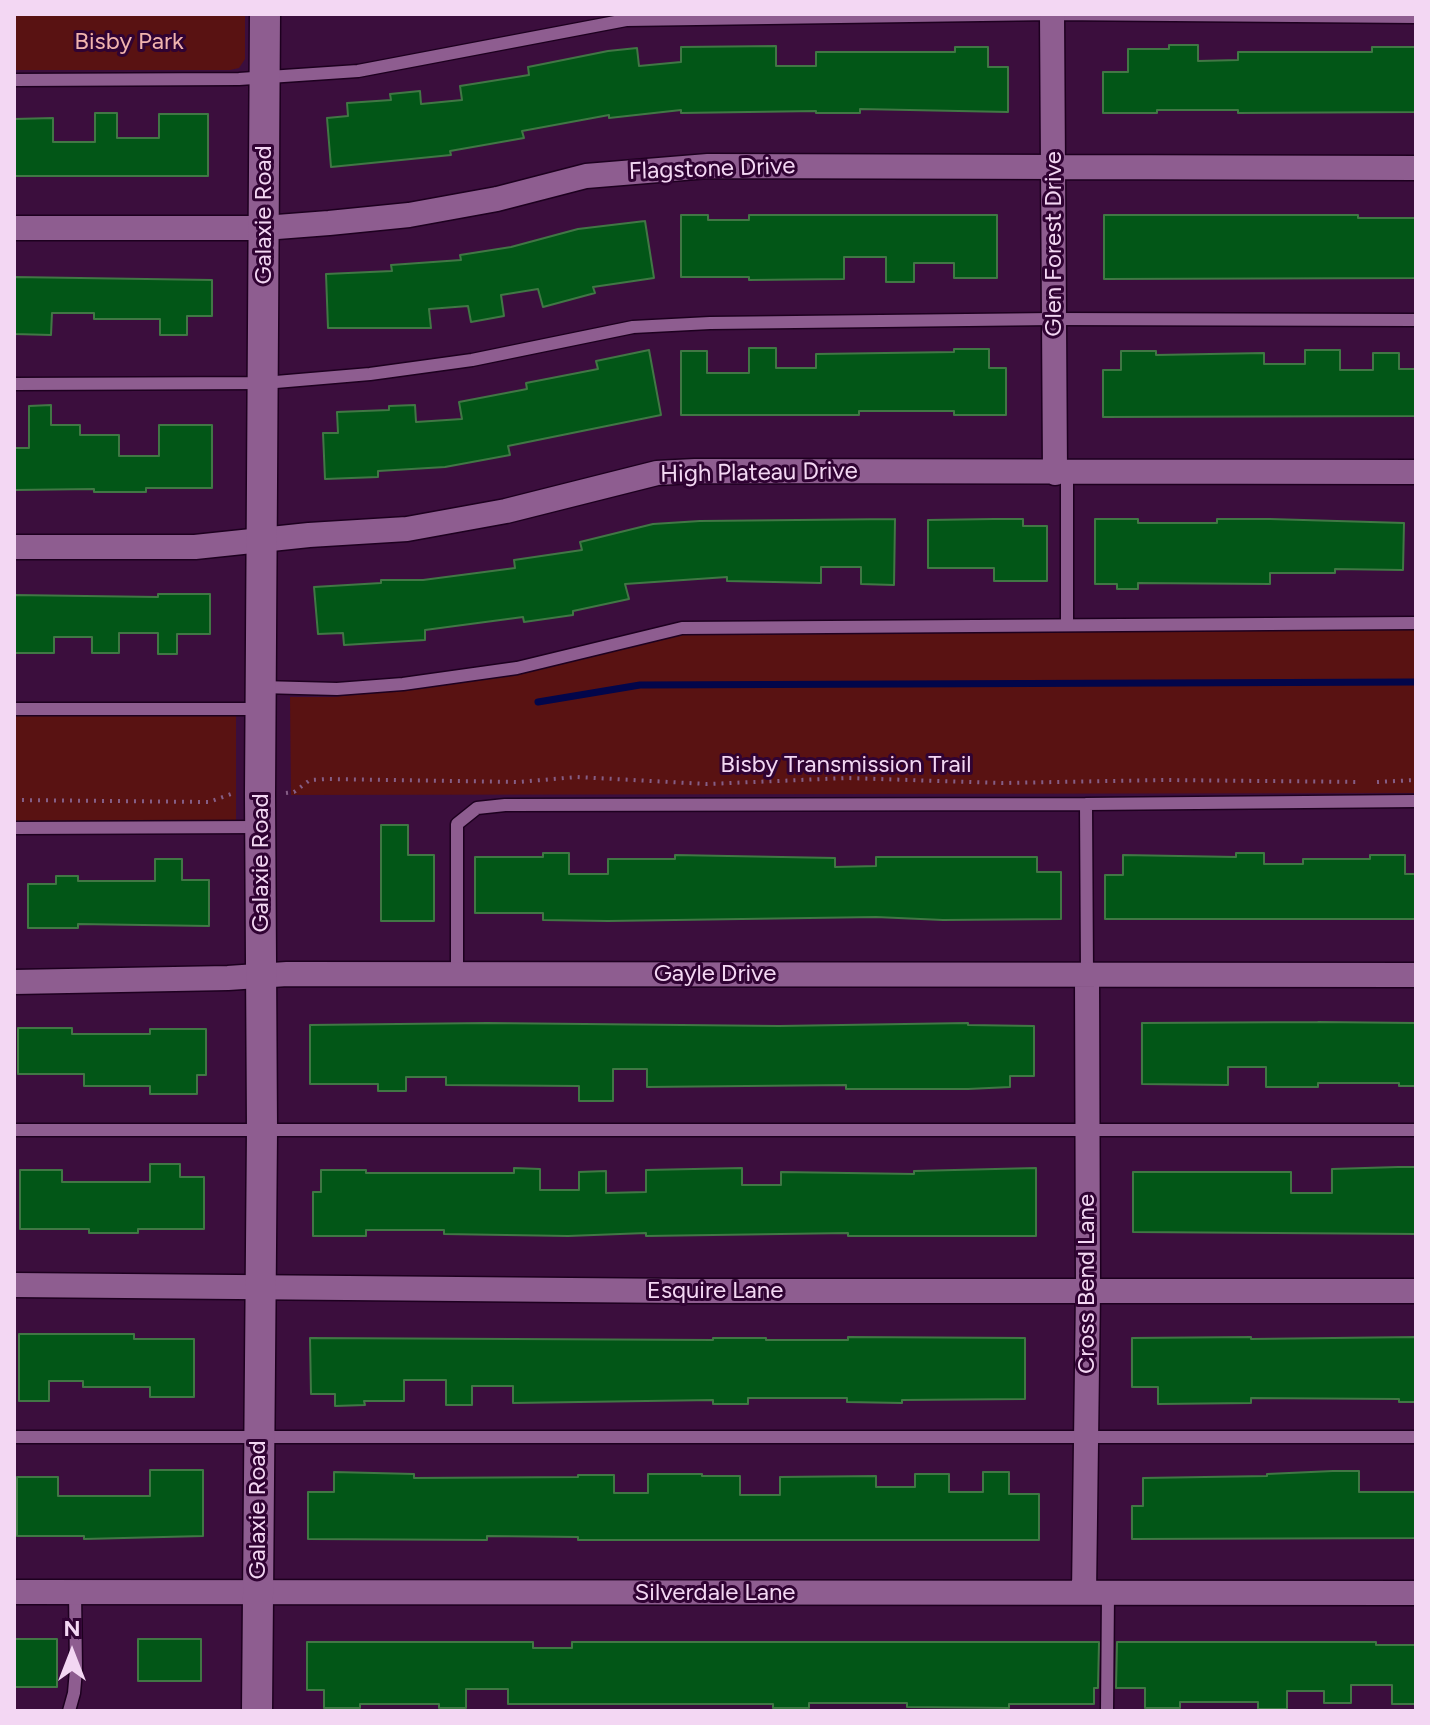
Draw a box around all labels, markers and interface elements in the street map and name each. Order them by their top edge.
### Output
park label: Bisby Park [74,28,184,56]
street label: Galaxie Road [250,145,278,285]
street label: Glen Forest Drive [1040,151,1068,337]
street label: Flagstone Drive [628,152,796,186]
street label: High Plateau Drive [660,457,858,489]
street label: Bisby Transmission Trail [720,751,972,779]
street label: Galaxie Road [247,793,275,933]
street label: Gayle Drive [654,960,776,988]
street label: Cross Bend Lane [1073,1194,1101,1374]
street label: Esquire Lane [647,1277,783,1305]
street label: Galaxie Road [244,1440,272,1580]
street label: Silverdale Lane [635,1579,795,1607]
north arrow [32,1613,112,1693]
text: N [63,1615,81,1642]

